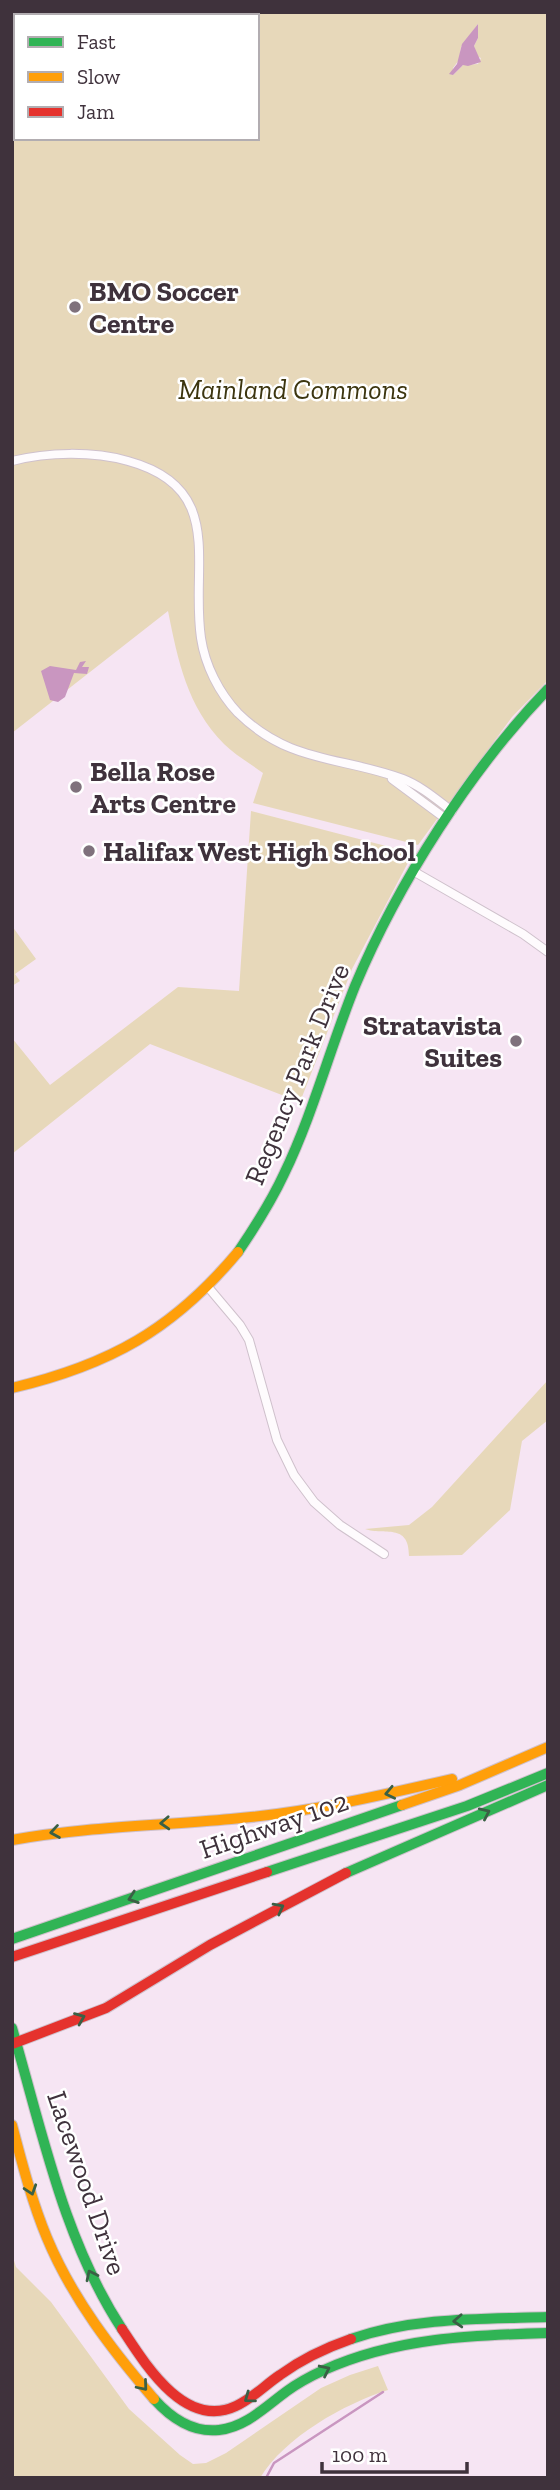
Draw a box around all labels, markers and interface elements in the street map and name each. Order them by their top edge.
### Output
legend [14,14,259,140]
text: Fast [77,29,116,54]
text: Slow [77,64,120,89]
text: Jam [77,99,114,124]
place label: BMO Soccer Centre [89,275,239,340]
marker: BMO Soccer Centre [67,299,83,315]
park label: Mainland Commons [178,373,408,406]
place label: Bella Rose Arts Centre [90,755,236,820]
marker: Bella Rose Arts Centre [68,779,84,795]
place label: Halifax West High School [103,835,416,868]
marker: Halifax West High School [81,843,97,859]
street label: Regency Park Drive [238,959,356,1189]
place label: Stratavista Suites [363,1009,502,1074]
marker: Stratavista Suites [508,1033,524,1049]
street label: Highway 102 [195,1784,353,1866]
one-way arrow [384,1785,396,1800]
one-way arrow [478,1807,490,1821]
one-way arrow [159,1816,170,1831]
one-way arrow [49,1824,61,1839]
one-way arrow [127,1890,140,1904]
one-way arrow [272,1903,284,1916]
one-way arrow [73,2013,85,2027]
street label: Lacewood Drive [40,2087,134,2279]
one-way arrow [23,2184,37,2196]
one-way arrow [85,2269,99,2282]
one-way arrow [452,2313,463,2328]
one-way arrow [318,2364,330,2378]
one-way arrow [135,2378,147,2391]
one-way arrow [244,2389,257,2402]
scale bar [322,2430,467,2474]
text: 100 m [332,2442,387,2467]

